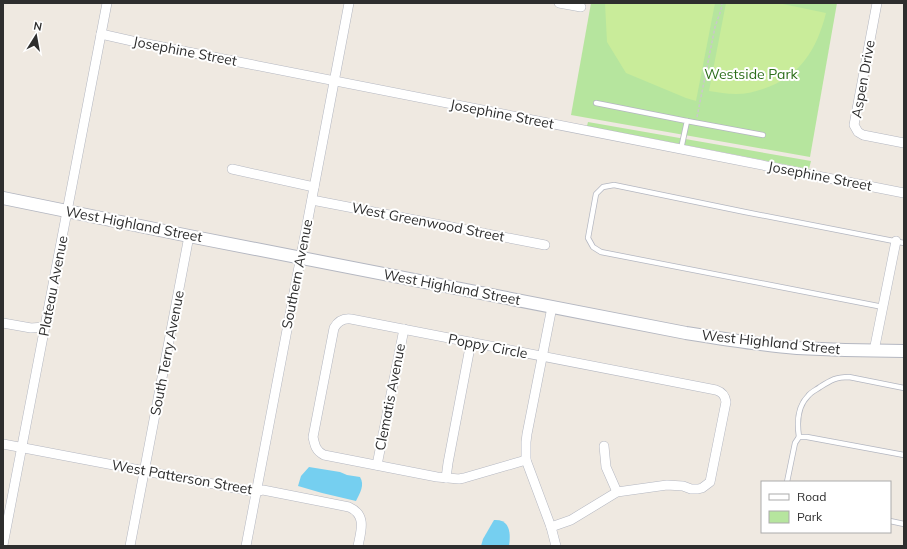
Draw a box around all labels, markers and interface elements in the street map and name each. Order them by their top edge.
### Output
north arrow [16,16,56,56]
text: N [32,19,43,34]
street label: Josephine Street [132,32,238,70]
street label: Aspen Drive [847,39,879,119]
park label: Westside Park [704,65,799,83]
street label: Josephine Street [449,95,555,133]
street label: Josephine Street [767,157,873,195]
street label: West Greenwood Street [350,198,506,246]
street label: West Highland Street [64,202,204,246]
street label: Southern Avenue [278,218,316,330]
street label: Plateau Avenue [34,234,72,338]
street label: West Highland Street [382,265,522,309]
street label: South Terry Avenue [146,289,188,417]
street label: West Highland Street [701,326,841,358]
street label: Poppy Circle [447,329,529,363]
street label: Clematis Avenue [371,342,409,452]
street label: West Patterson Street [110,456,254,498]
legend [761,481,891,533]
text: Road [797,489,826,504]
text: Park [797,509,823,524]

